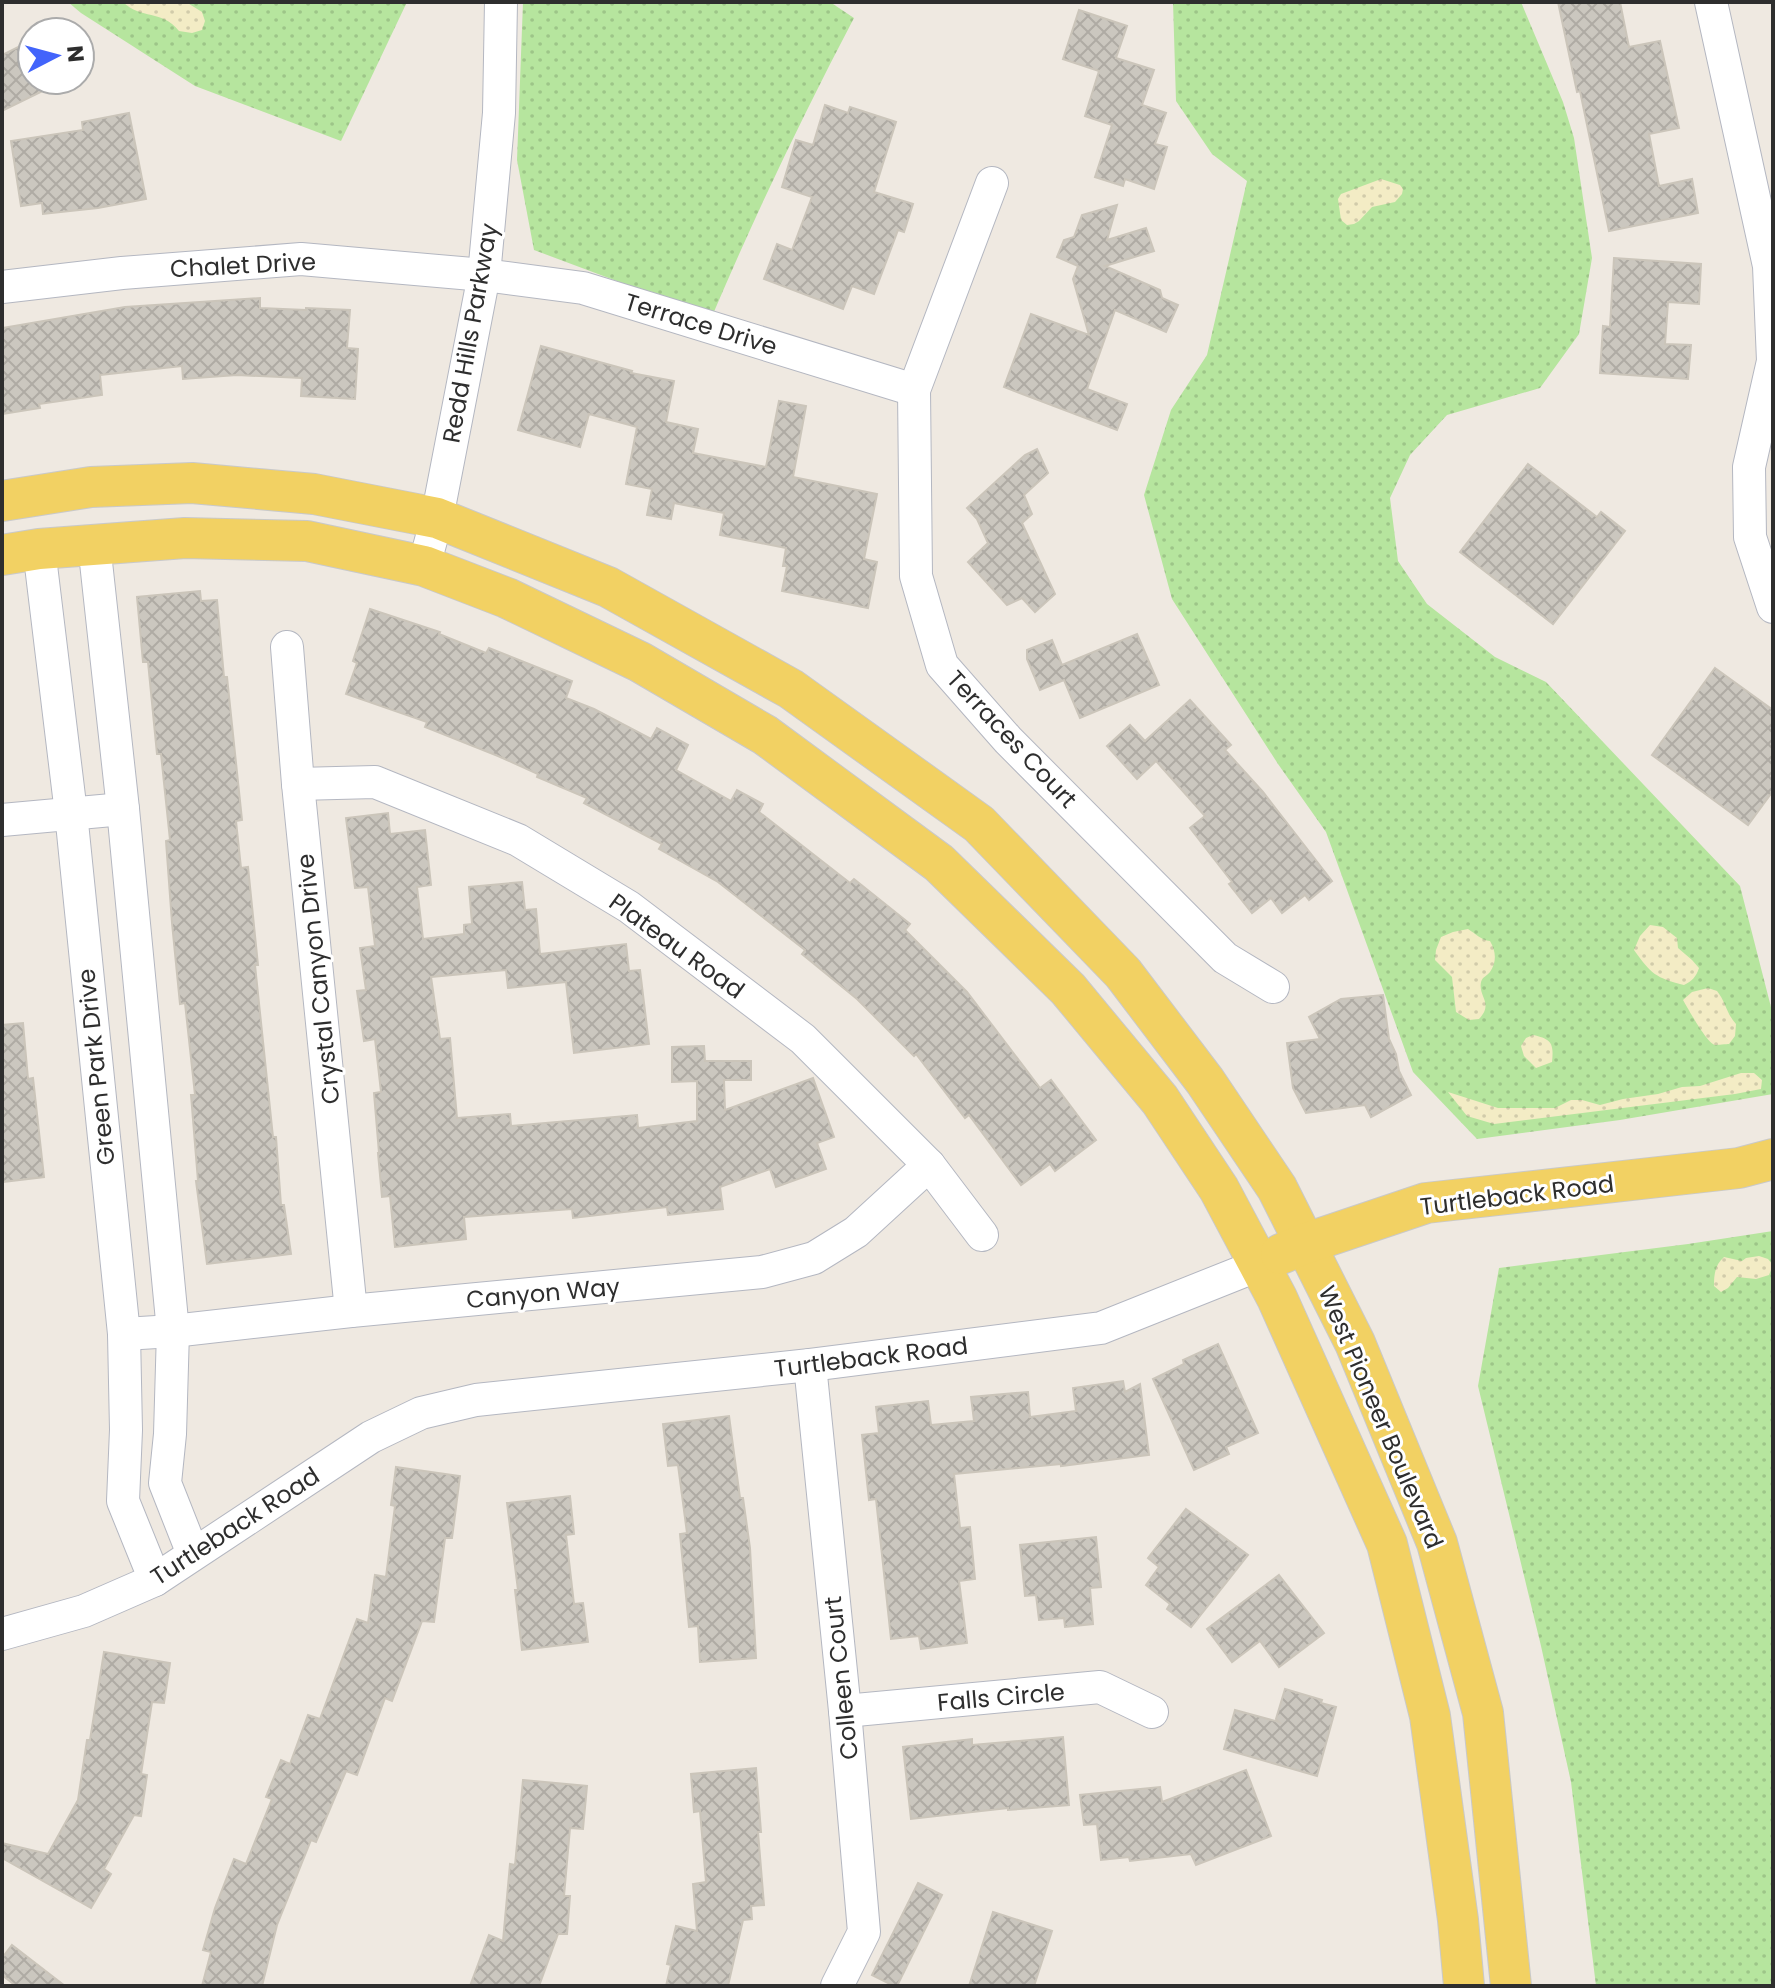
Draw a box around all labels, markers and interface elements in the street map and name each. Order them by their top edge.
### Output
north arrow [16,16,96,96]
text: N [59,44,92,64]
street label: Redd Hills Parkway [434,220,506,445]
street label: Chalet Drive [169,245,317,285]
street label: Terrace Drive [621,285,781,363]
street label: Terraces Court [939,663,1085,815]
street label: Crystal Canyon Drive [288,852,348,1106]
street label: Plateau Road [603,886,751,1006]
street label: Green Park Drive [69,967,123,1167]
street label: Turtleback Road [1418,1167,1616,1223]
street label: Canyon Way [465,1270,622,1316]
street label: West Pioneer Boulevard [1311,1280,1451,1554]
street label: Turtleback Road [772,1329,970,1385]
street label: Turtleback Road [144,1459,326,1593]
street label: Colleen Court [816,1595,866,1761]
street label: Falls Circle [936,1675,1066,1719]

